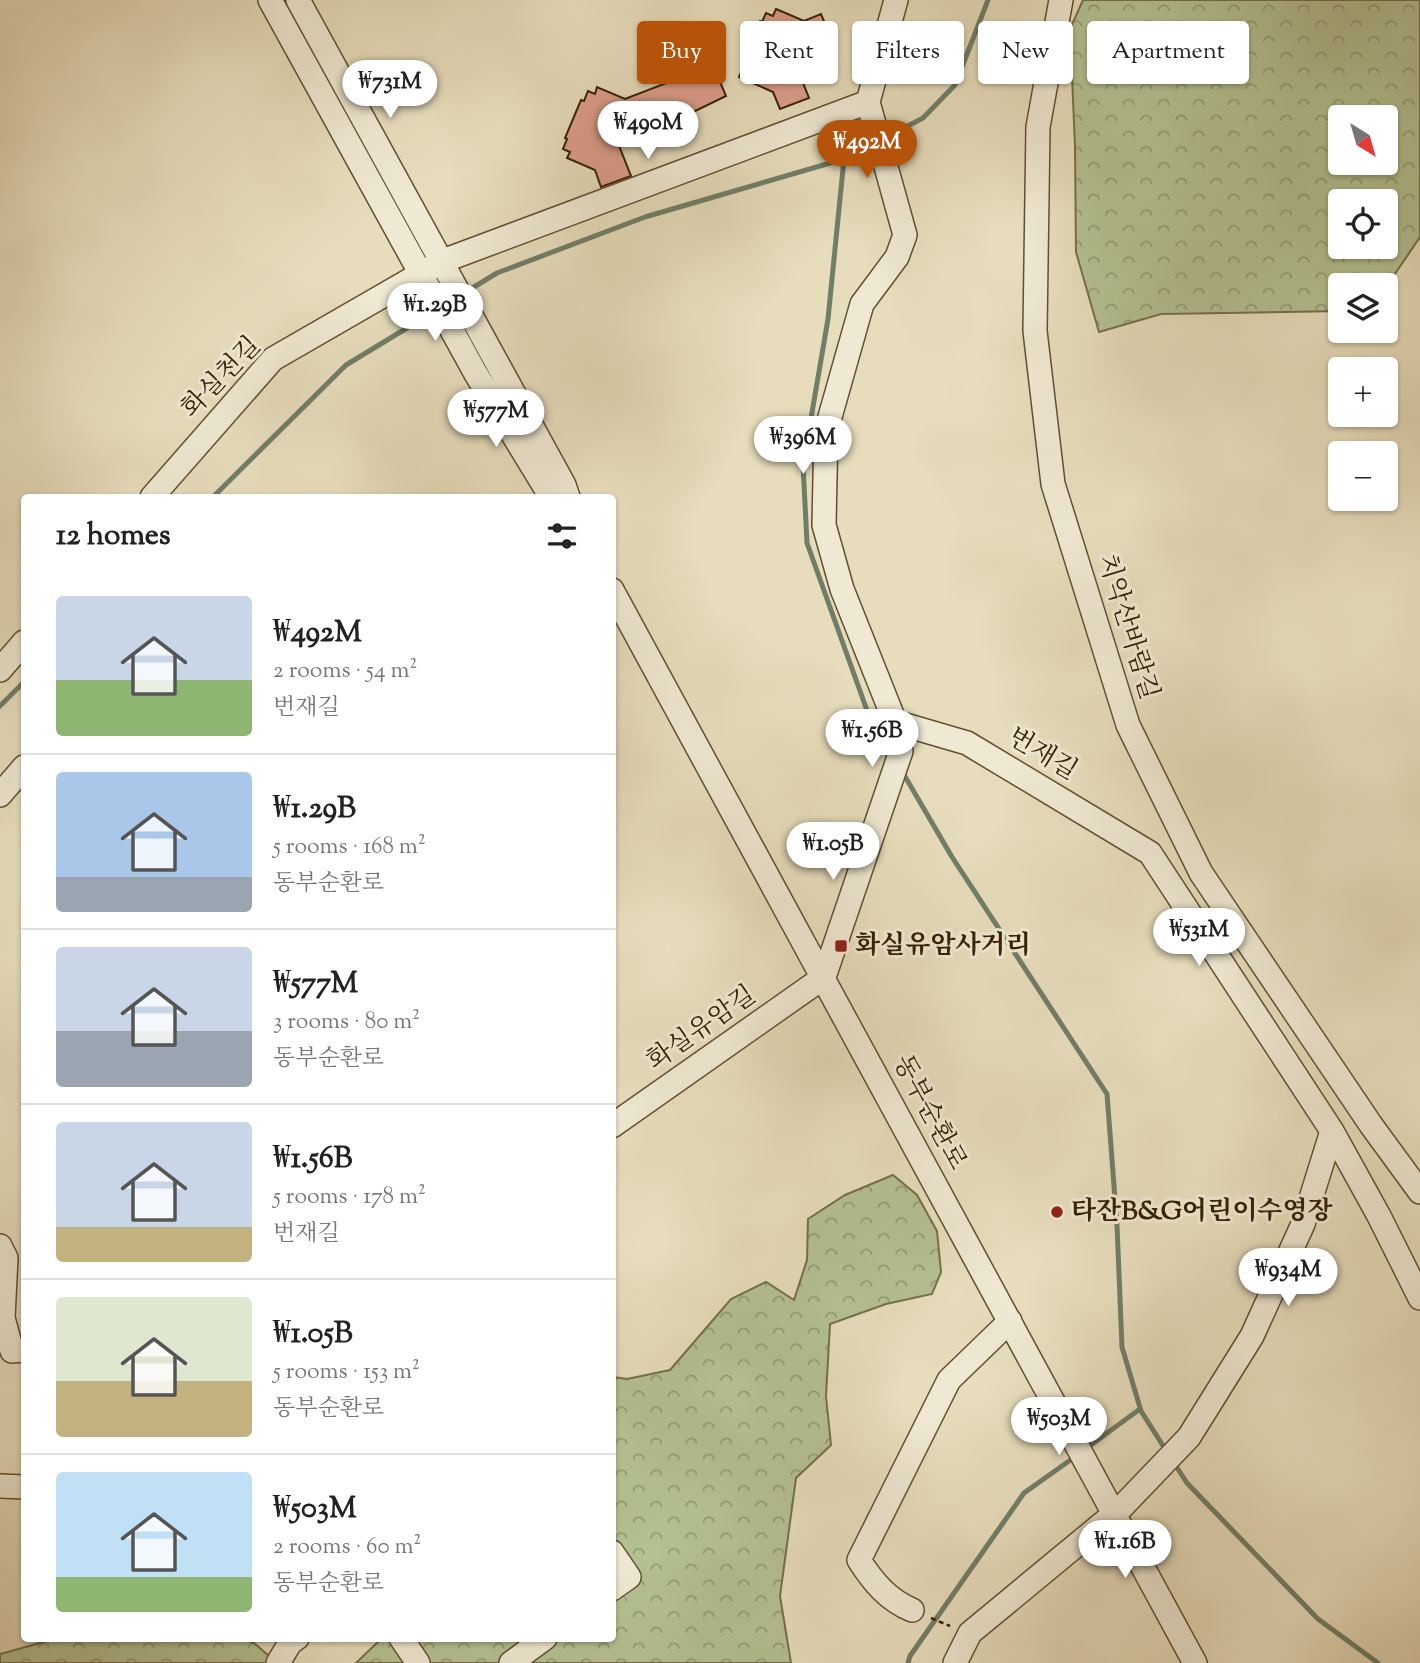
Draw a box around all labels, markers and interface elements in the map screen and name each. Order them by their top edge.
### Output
chip: Buy [637,21,726,84]
chip: Rent [740,21,838,84]
chip: Filters [852,21,964,84]
chip: New [978,21,1073,84]
chip: Apartment [1087,21,1249,84]
pin: ₩731M [341,60,439,120]
text: ₩731M [358,66,422,99]
pin: ₩490M [599,102,697,161]
north arrow [1328,105,1398,175]
map controls [1328,105,1398,511]
text: ₩490M [613,107,683,140]
pin: ₩492M [818,120,916,180]
text: ₩492M [833,126,901,159]
button: locate [1328,189,1398,259]
button: layers [1328,273,1398,343]
pin: ₩1.29B [378,284,492,343]
text: ₩1.29B [403,289,467,322]
street label: 화실천길 [174,329,270,427]
button: + [1328,357,1398,427]
pin: ₩577M [447,390,545,449]
text: ₩577M [463,395,529,428]
pin: ₩396M [754,416,852,476]
text: ₩396M [770,422,836,455]
button: − [1328,441,1398,511]
text: 12 homes [56,515,171,558]
icon: filters [543,517,581,555]
street label: 치악산바람길 [1087,550,1167,704]
text: ₩492M [273,612,362,655]
icon: home [112,624,196,708]
text: 2 rooms · 54 m² [273,655,417,688]
text: 번재길 [273,692,340,725]
pin: ₩1.56B [815,710,929,769]
text: ₩1.56B [842,715,902,748]
street label: 번재길 [1000,720,1084,790]
text: ₩1.29B [273,788,356,831]
icon: home [112,800,196,884]
pin: ₩1.05B [776,822,890,882]
text: ₩1.05B [802,828,864,861]
text: 5 rooms · 168 m² [273,831,426,864]
text: 동부순환로 [273,868,384,901]
pin: ₩531M [1150,908,1248,968]
text: ₩531M [1169,914,1229,947]
place label: 화실유암사거리 [855,928,1031,965]
marker: 화실유암사거리 [833,938,849,954]
text: ₩577M [273,963,358,1006]
icon: home [112,975,196,1059]
street label: 화실유암길 [640,978,764,1080]
text: 3 rooms · 80 m² [273,1006,420,1039]
text: 동부순환로 [273,1043,384,1076]
street label: 동부순환로 [883,1049,975,1177]
text: ₩1.56B [273,1138,353,1181]
icon: home [112,1150,196,1234]
text: 5 rooms · 178 m² [273,1181,426,1214]
place label: 타잔B&G어린이수영장 [1071,1194,1334,1231]
marker: 타잔B&G어린이수영장 [1049,1204,1065,1220]
text: 번재길 [273,1218,340,1251]
pin: ₩934M [1239,1248,1337,1308]
text: ₩934M [1255,1254,1321,1287]
text: ₩1.05B [273,1313,353,1356]
icon: home [112,1325,196,1409]
text: 5 rooms · 153 m² [273,1356,420,1389]
text: 동부순환로 [273,1393,384,1426]
pin: ₩503M [1010,1398,1108,1457]
text: ₩503M [1027,1403,1091,1436]
text: ₩503M [273,1488,357,1531]
icon: home [112,1500,196,1584]
pin: ₩1.16B [1068,1520,1182,1580]
text: ₩1.16B [1095,1526,1155,1559]
text: 2 rooms · 60 m² [273,1531,421,1564]
text: 동부순환로 [273,1568,384,1601]

